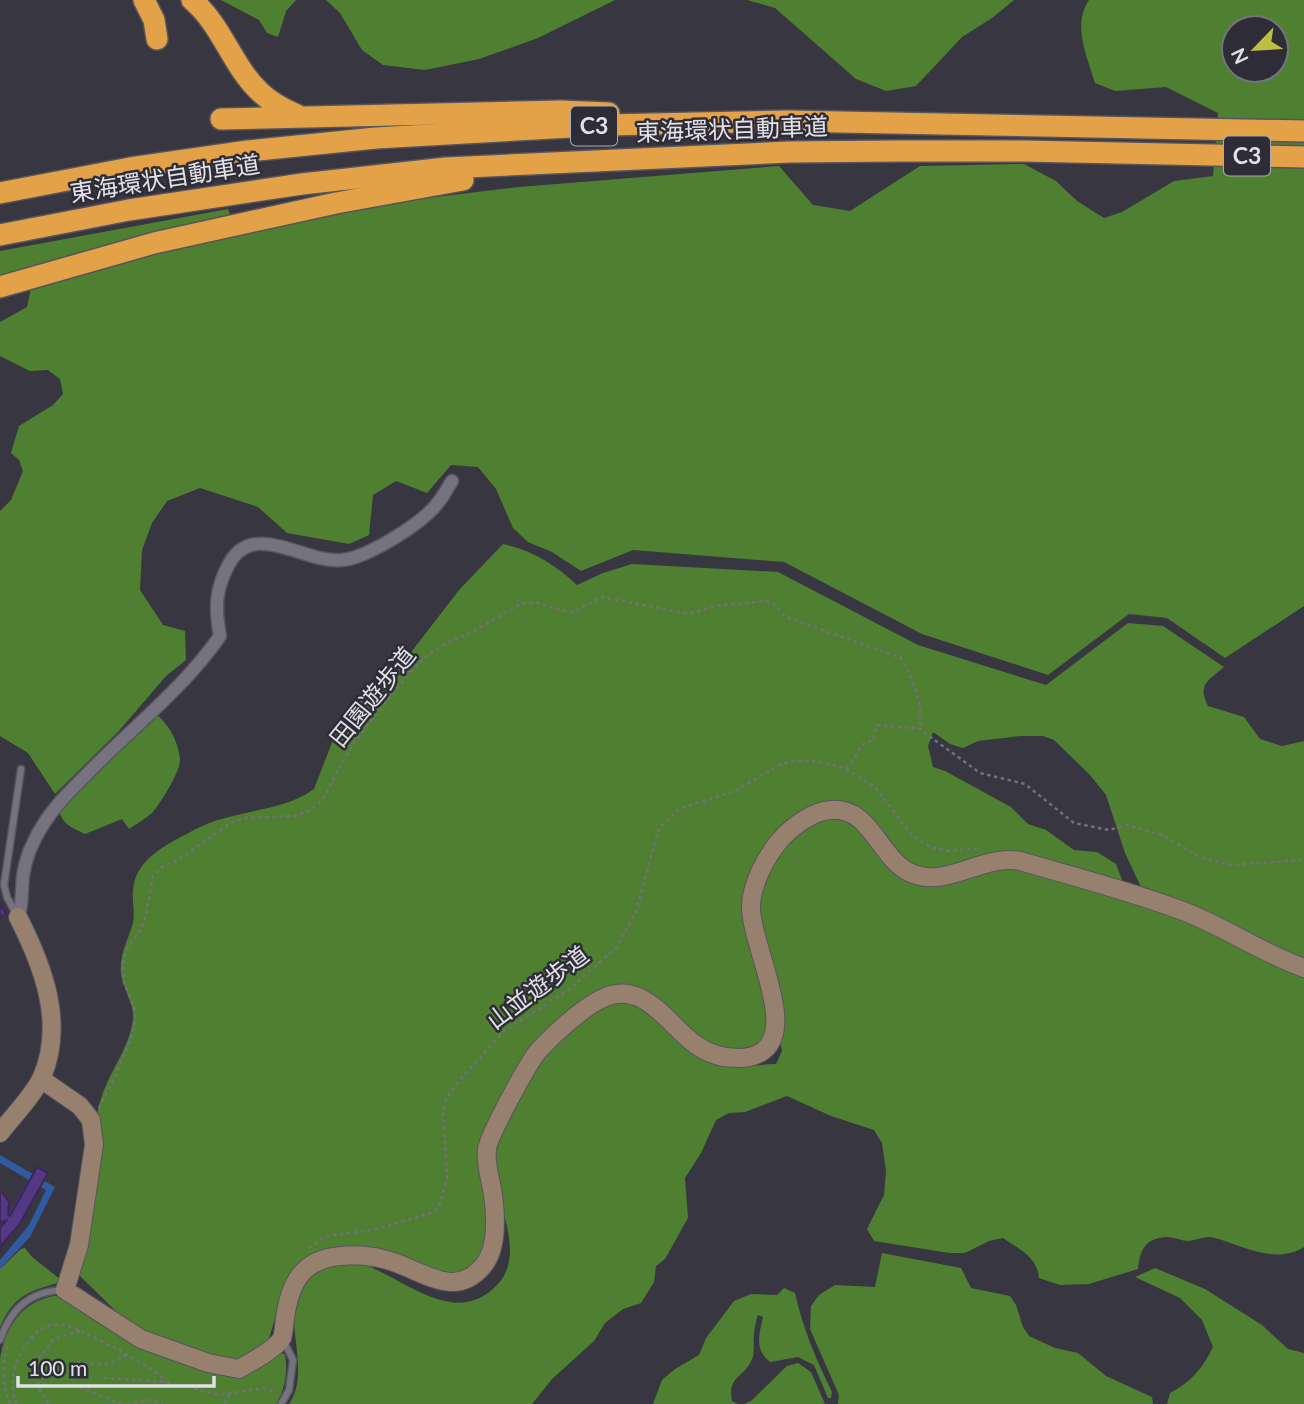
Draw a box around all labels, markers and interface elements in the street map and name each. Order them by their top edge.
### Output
north arrow [1220,14,1290,84]
text: N [1226,45,1253,68]
road number: C3 [571,106,617,146]
street label: 東海環状自動車道 [636,111,828,146]
road number: C3 [1224,136,1270,176]
street label: 東海環状自動車道 [68,148,262,207]
street label: 田園遊歩道 [323,640,421,752]
street label: 山並遊歩道 [480,939,594,1034]
scale bar [18,1344,214,1388]
text: 100 m [28,1355,87,1380]

